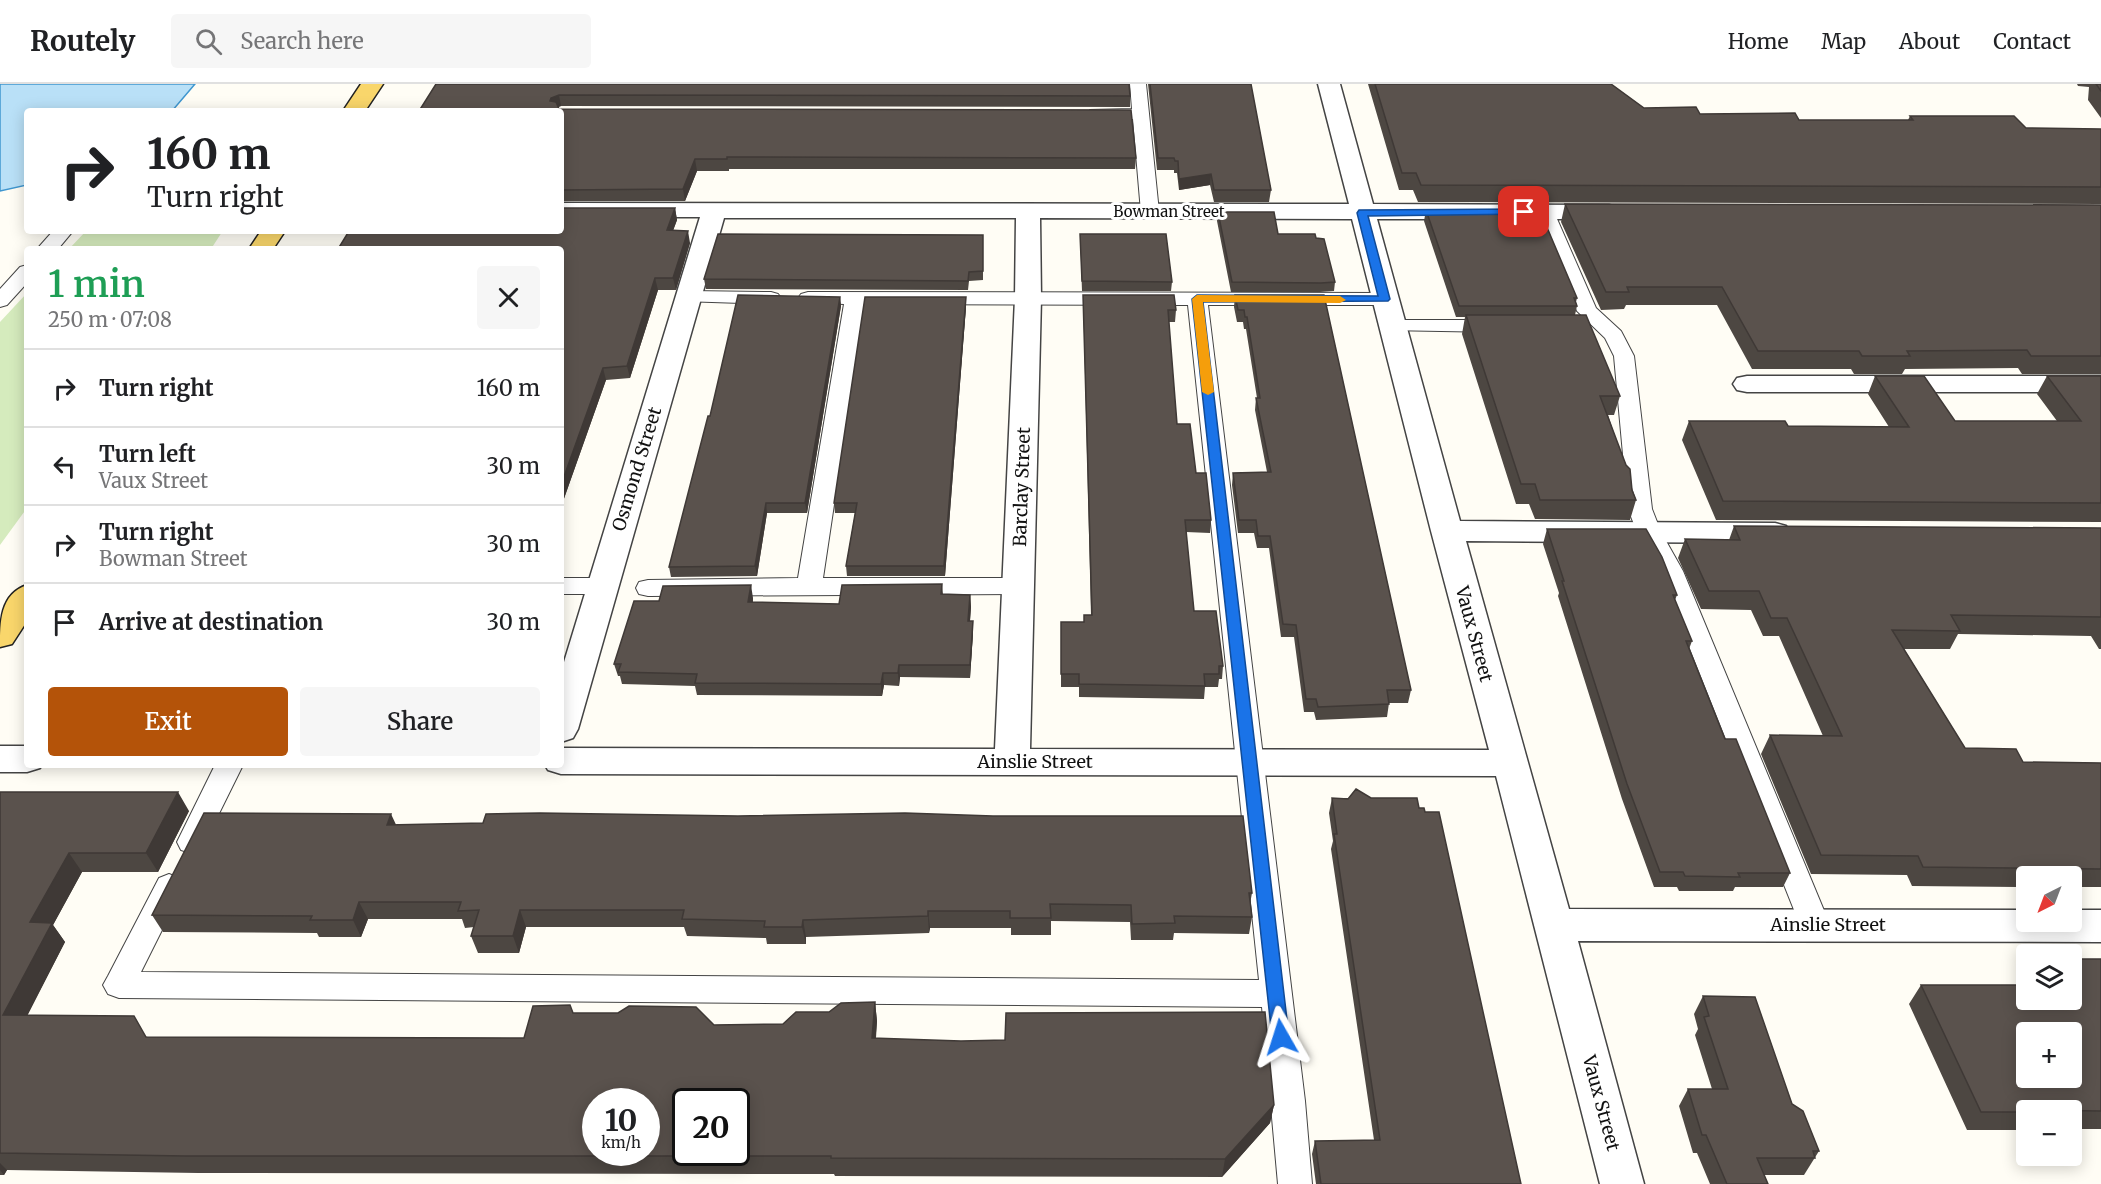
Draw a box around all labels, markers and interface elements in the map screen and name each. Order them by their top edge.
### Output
search box [171,14,591,68]
text: Routely [30,23,135,59]
icon: search [192,25,225,58]
text: Search here [240,27,364,55]
text: Home [1728,28,1788,55]
text: Map [1821,28,1866,55]
text: About [1899,28,1960,55]
text: Contact [1993,28,2071,55]
text: 160 m [147,128,271,180]
icon: right [48,132,126,210]
text: Turn right [147,180,284,214]
pin [1498,186,1549,237]
icon: arrive [1507,195,1540,228]
street label: Bowman Street [1113,202,1225,221]
text: 1 min [48,262,145,307]
button: close [477,266,540,329]
text: 250 m · 07:08 [48,307,172,332]
icon: right [48,372,81,405]
text: Turn right [99,374,213,402]
text: 160 m [476,374,540,402]
street label: Osmond Street [607,404,666,534]
street label: Barclay Street [1008,427,1035,547]
text: Turn left [99,440,196,468]
icon: left [48,450,81,483]
text: 30 m [486,452,540,480]
text: Vaux Street [99,468,208,493]
text: Turn right [99,518,213,546]
icon: right [48,528,81,561]
text: 30 m [486,530,540,558]
text: Bowman Street [99,546,248,571]
street label: Vaux Street [1450,583,1498,684]
icon: arrive [48,606,81,639]
text: Arrive at destination [99,608,323,636]
text: 30 m [486,608,540,636]
button: Exit [48,687,288,756]
button: Share [300,687,540,756]
street label: Ainslie Street [976,750,1093,773]
north arrow [2016,866,2082,932]
map controls [2016,866,2082,1166]
street label: Ainslie Street [1769,913,1886,936]
button: layers [2016,944,2082,1010]
position arrow [1249,1005,1313,1069]
button: + [2016,1022,2082,1088]
street label: Vaux Street [1577,1052,1625,1153]
speed limit sign: 20 [672,1088,750,1166]
button: − [2016,1100,2082,1166]
text: 10 [605,1101,637,1139]
text: km/h [601,1133,641,1152]

